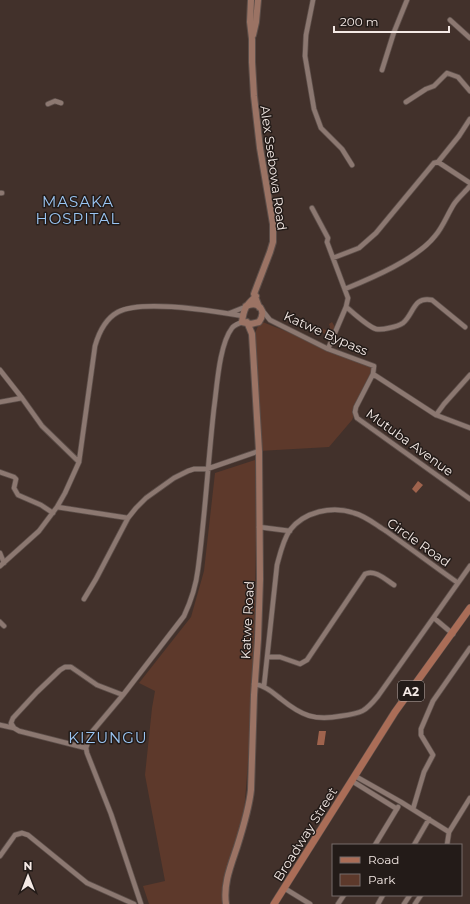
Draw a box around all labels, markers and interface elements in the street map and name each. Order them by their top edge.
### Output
scale bar [334,8,449,34]
text: 200 m [340,14,379,29]
street label: Alex Ssebowa Road [257,104,291,232]
district label: MASAKA HOSPITAL [36,192,120,228]
street label: Katwe Bypass [281,307,371,359]
street label: Mutuba Avenue [363,405,457,479]
street label: Circle Road [384,514,454,570]
street label: Katwe Road [237,580,257,660]
road number: A2 [398,681,424,701]
district label: KIZUNGU [68,728,148,747]
street label: Broadway Street [270,784,340,884]
legend [332,844,462,896]
text: Road [368,852,399,867]
north arrow [8,856,48,896]
text: N [24,859,32,873]
text: Park [368,872,396,887]

